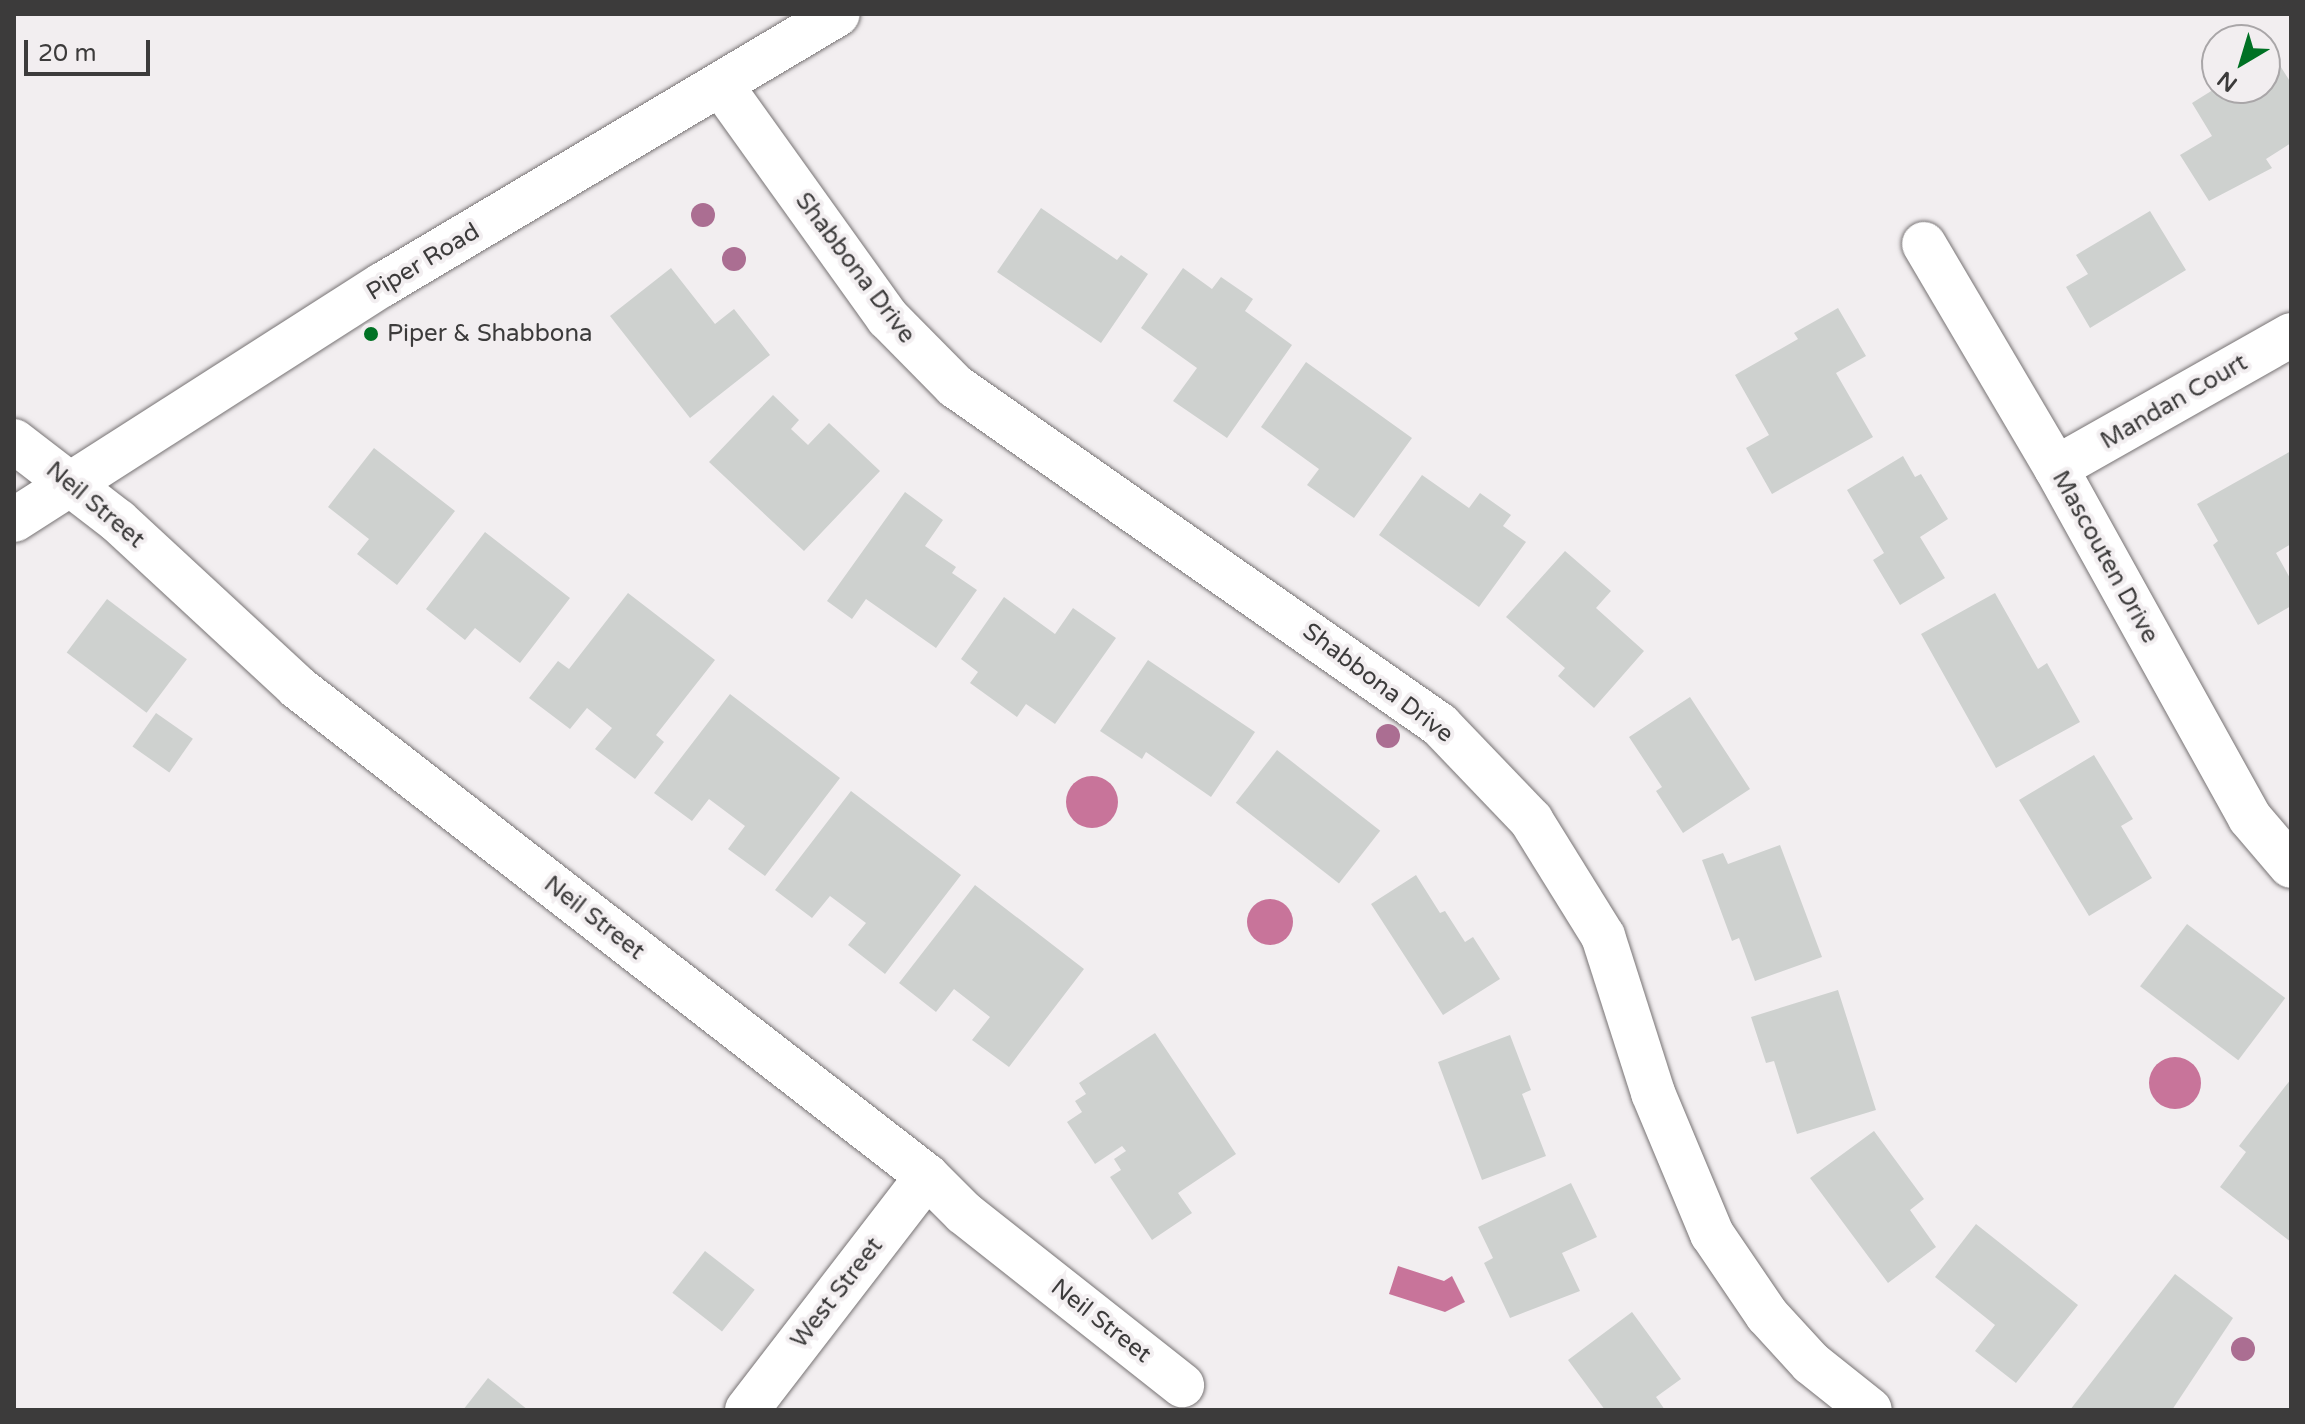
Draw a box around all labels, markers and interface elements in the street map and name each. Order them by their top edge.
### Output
scale bar [28,24,154,74]
north arrow [2201,24,2281,104]
text: 20 m [38,39,96,68]
text: N [2212,66,2242,97]
street label: Shabbona Drive [789,187,921,349]
street label: Piper Road [361,217,485,307]
place label: Piper & Shabbona [387,320,593,348]
marker: Piper & Shabbona [362,325,380,343]
street label: Mandan Court [2096,348,2252,456]
street label: Neil Street [40,456,150,554]
street label: Mascouten Drive [2046,466,2164,648]
street label: Shabbona Drive [1297,617,1459,749]
street label: Neil Street [538,870,650,966]
street label: West Street [785,1232,889,1354]
street label: Neil Street [1045,1273,1157,1369]

